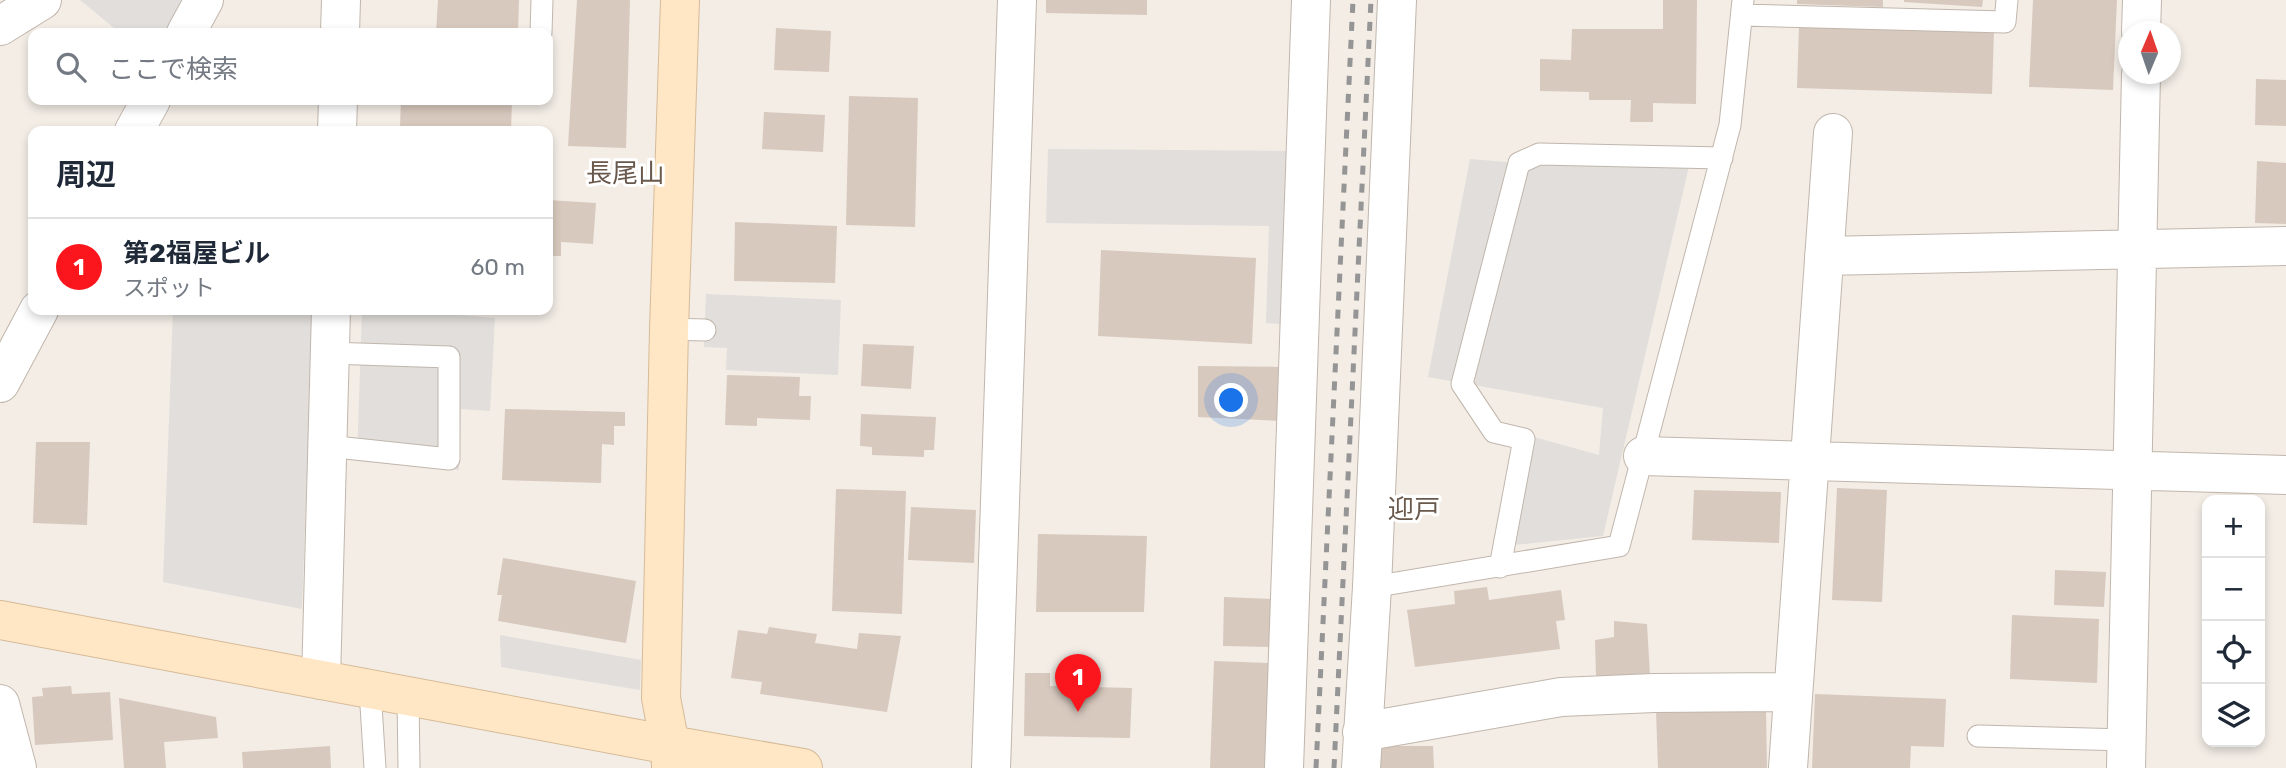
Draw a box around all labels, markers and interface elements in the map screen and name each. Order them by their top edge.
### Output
north arrow [2118,21,2181,84]
search box [28,28,553,105]
icon: search [52,48,90,86]
text: ここで検索 [108,54,238,85]
text: 周辺 [56,157,116,193]
district label: 長尾山 [586,158,664,189]
text: 第2福屋ビル [123,238,270,269]
text: 1 [73,253,85,281]
text: 60 m [470,253,525,281]
text: スポット [123,274,215,302]
your location [1214,383,1248,417]
district label: 迎戸 [1388,494,1440,525]
map controls [2202,495,2265,747]
button: + [2202,495,2265,558]
button: − [2202,558,2265,621]
button: locate [2202,621,2265,684]
pin: 1 [1055,654,1101,712]
button: layers [2202,684,2265,747]

